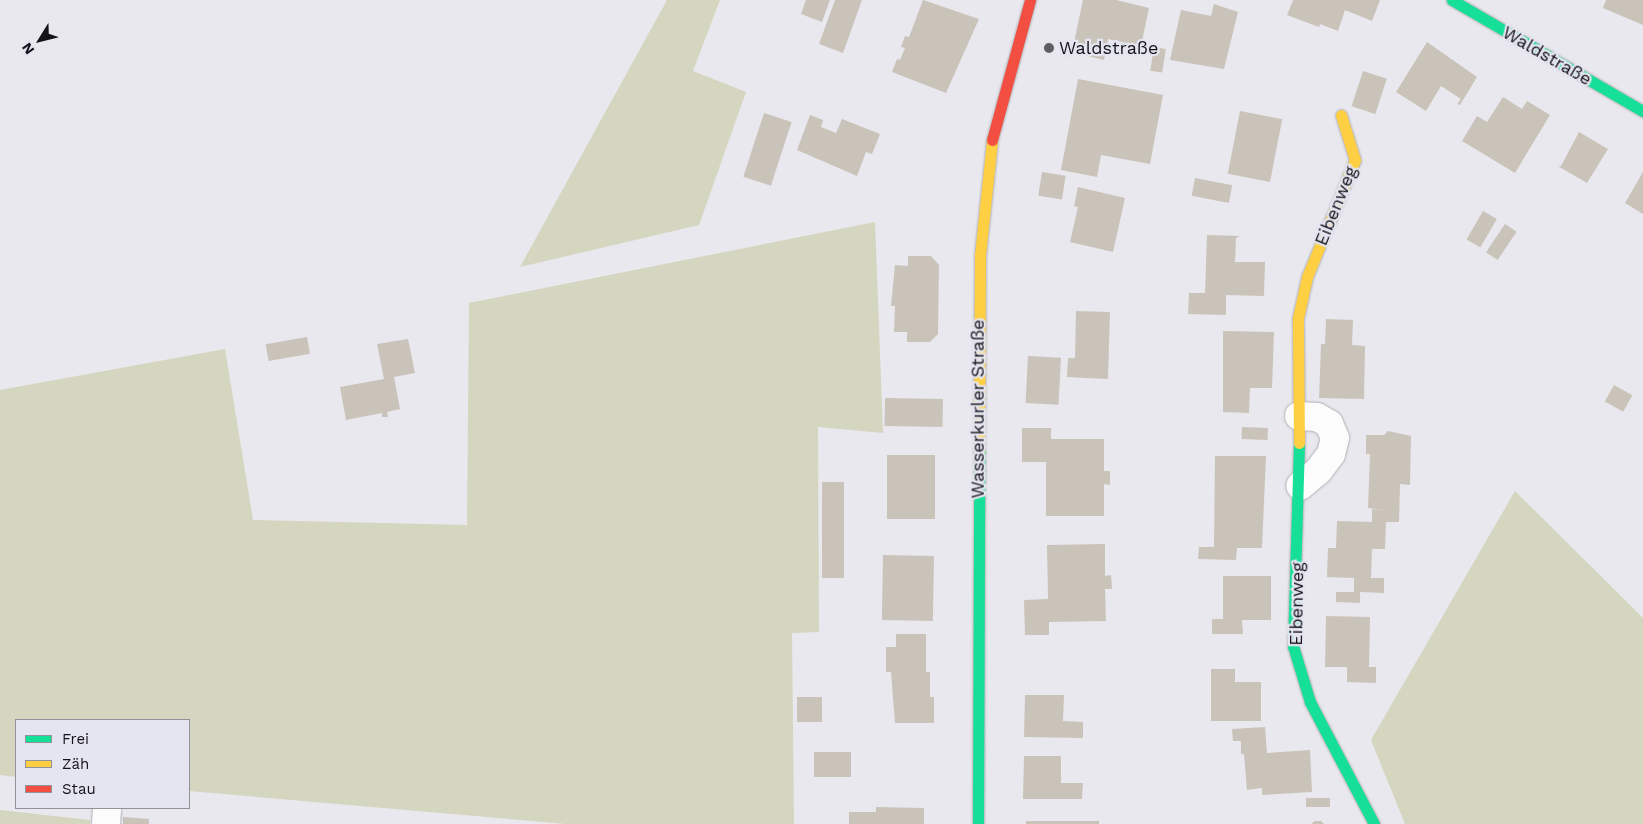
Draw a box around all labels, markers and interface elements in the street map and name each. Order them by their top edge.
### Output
north arrow [15,15,65,65]
street label: Waldstraße [1499,22,1595,90]
place label: Waldstraße [1059,37,1158,59]
text: N [18,40,37,58]
marker: Waldstraße [1043,42,1055,54]
street label: Eibenweg [1310,163,1362,249]
street label: Wasserkurler Straße [967,319,989,499]
street label: Eibenweg [1285,562,1309,646]
legend [15,719,190,809]
text: Frei [62,730,89,748]
text: Zäh [62,755,89,773]
text: Stau [62,780,96,798]

